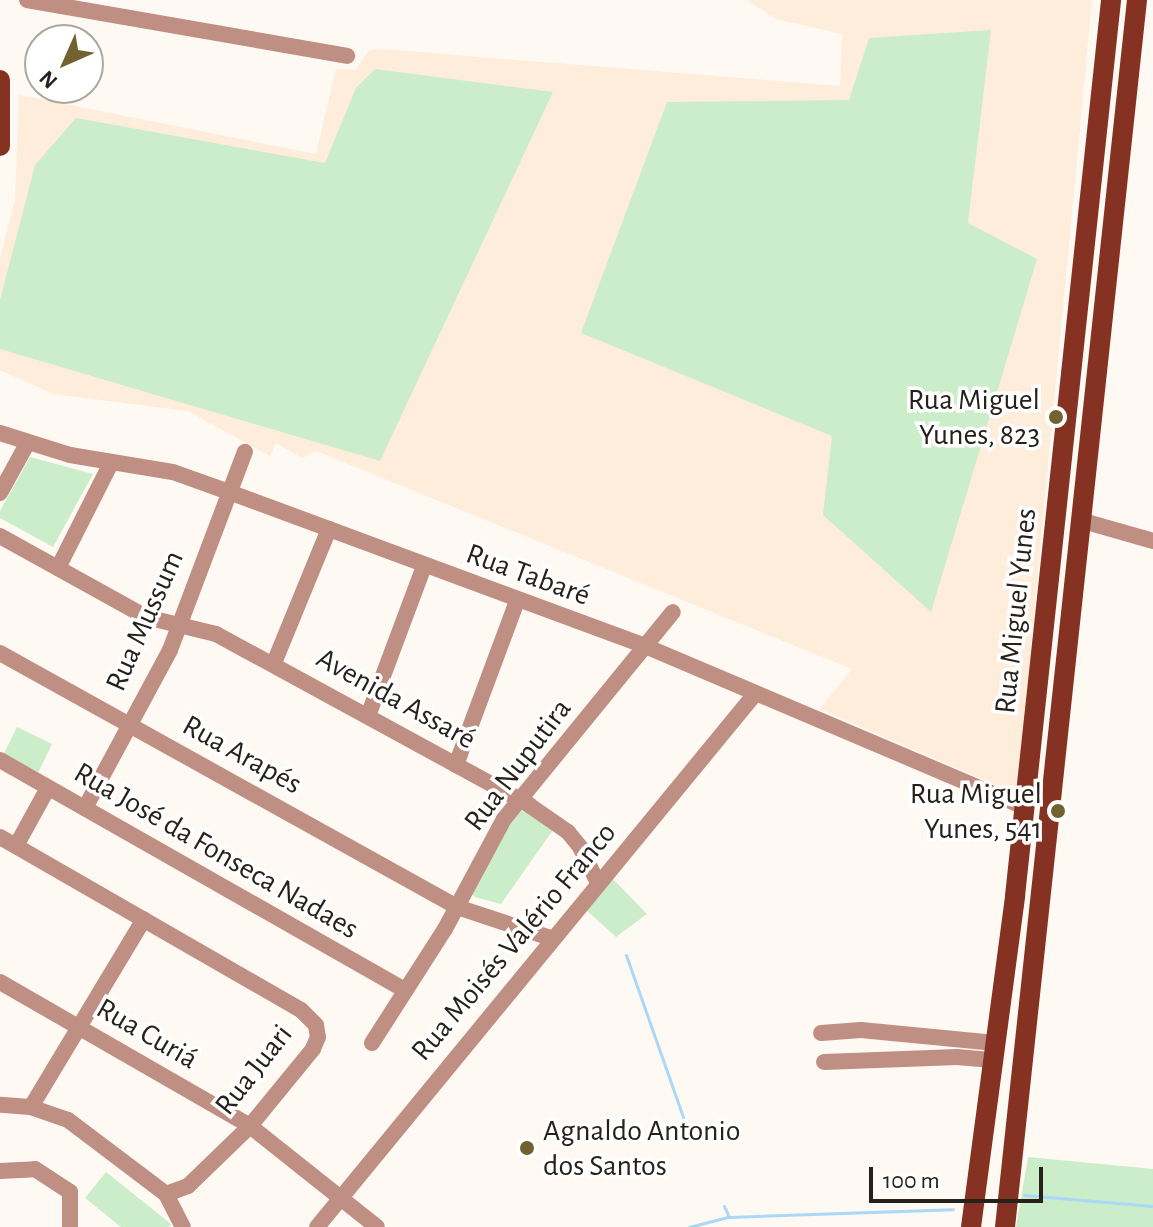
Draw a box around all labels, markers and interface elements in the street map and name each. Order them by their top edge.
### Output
north arrow [24,24,104,104]
text: N [35,66,62,93]
place label: Rua Miguel Yunes, 823 [908,382,1040,452]
marker: Rua Miguel Yunes, 823 [1047,408,1065,426]
street label: Rua Miguel Yunes [987,506,1045,716]
street label: Rua Tabaré [461,536,595,614]
street label: Rua Mussum [98,545,192,697]
street label: Avenida Assaré [310,640,482,758]
street label: Rua Nuputira [457,692,579,838]
street label: Rua Arapés [176,708,308,802]
street label: Rua José da Fonseca Nadaes [67,755,365,947]
place label: Rua Miguel Yunes, 541 [910,776,1042,846]
marker: Rua Miguel Yunes, 541 [1049,802,1067,820]
street label: Rua Moisés Valério Franco [404,816,624,1068]
street label: Rua Curiá [90,991,204,1077]
street label: Rua Juari [208,1018,300,1122]
place label: Agnaldo Antonio dos Santos [543,1113,740,1184]
marker: Agnaldo Antonio dos Santos [518,1139,536,1157]
scale bar [873,1151,1047,1201]
text: 100 m [883,1169,940,1193]

